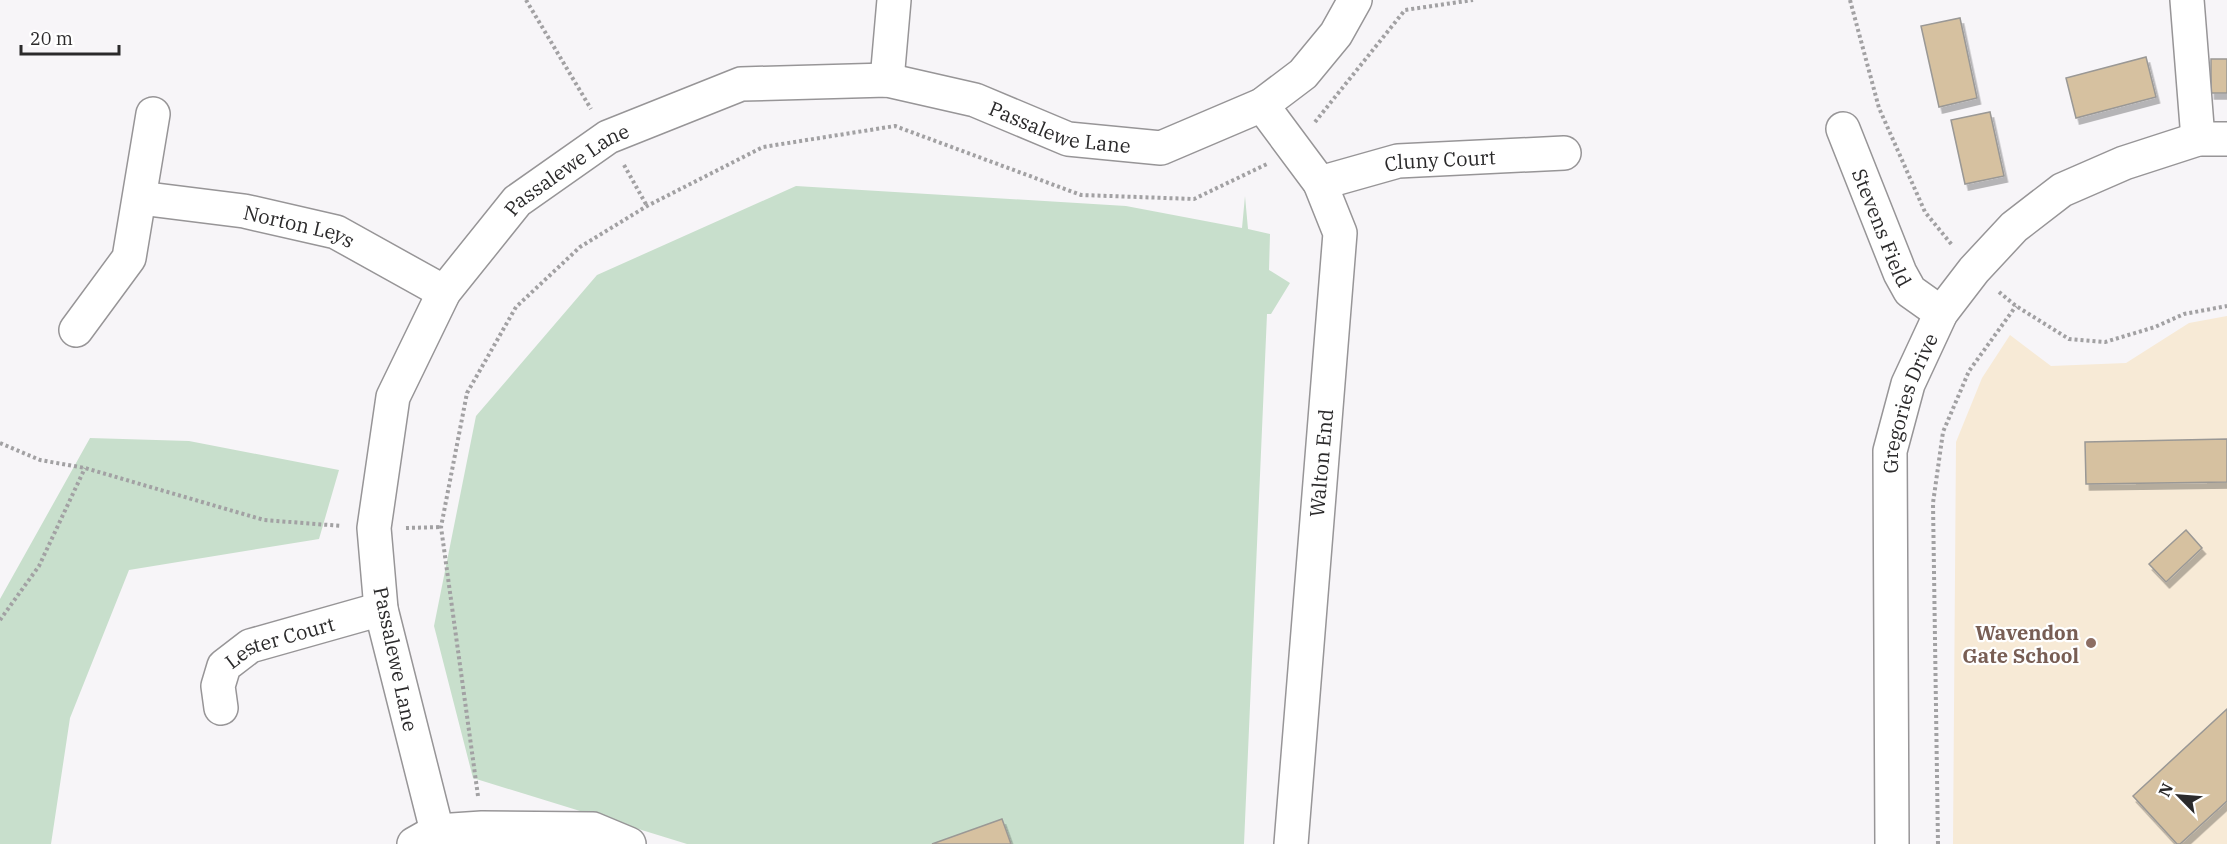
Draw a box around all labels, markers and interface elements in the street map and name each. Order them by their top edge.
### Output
scale bar [21,18,118,56]
text: 20 m [30,27,73,50]
street label: Passalewe Lane [985,94,1132,159]
street label: Passalewe Lane [497,117,633,221]
street label: Cluny Court [1381,143,1496,178]
street label: Stevens Field [1846,164,1918,292]
street label: Norton Leys [241,198,360,254]
street label: Gregories Drive [1876,328,1943,474]
street label: Walton End [1303,408,1339,518]
street label: Passalewe Lane [367,584,425,734]
street label: Lester Court [219,609,338,674]
place label: Wavendon Gate School [1962,619,2079,669]
marker: Wavendon Gate School [2084,636,2098,650]
north arrow [2149,766,2209,826]
text: N [2154,780,2177,800]

